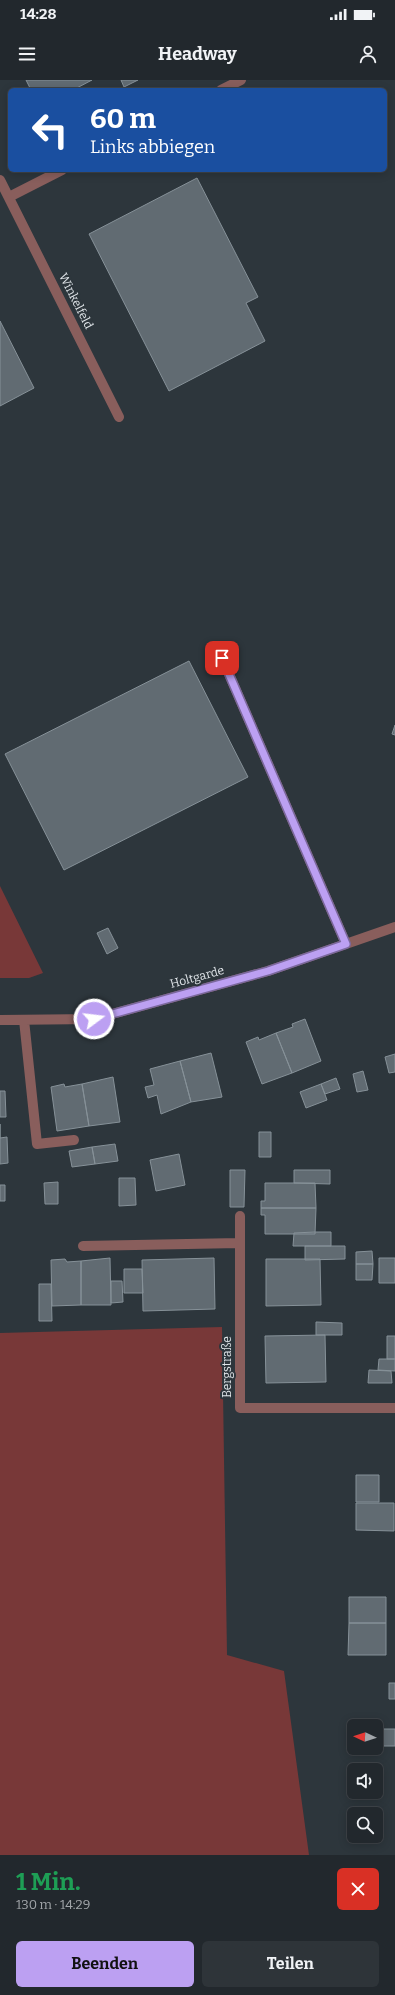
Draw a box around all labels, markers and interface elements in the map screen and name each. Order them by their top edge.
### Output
text: 14:28 [20,5,57,23]
icon: menu [16,43,38,65]
text: Headway [158,43,237,65]
icon: person [357,43,379,65]
text: 60 m [90,102,156,135]
icon: left [24,104,76,156]
text: Links abbiegen [90,136,215,158]
street label: Winkelfeld [56,271,96,331]
pin [205,641,239,675]
icon: arrive [211,647,233,669]
street label: Holtgarde [168,963,226,991]
position arrow [73,998,115,1040]
street label: Bergstraße [220,1336,234,1398]
north arrow [347,1719,383,1755]
map controls [347,1719,383,1843]
button: sound [347,1763,383,1799]
button: search [347,1807,383,1843]
text: 1 Min. [16,1868,81,1896]
button: close [337,1868,379,1910]
text: 130 m · 14:29 [16,1897,90,1912]
button: Beenden [16,1941,194,1987]
button: Teilen [202,1941,379,1987]

